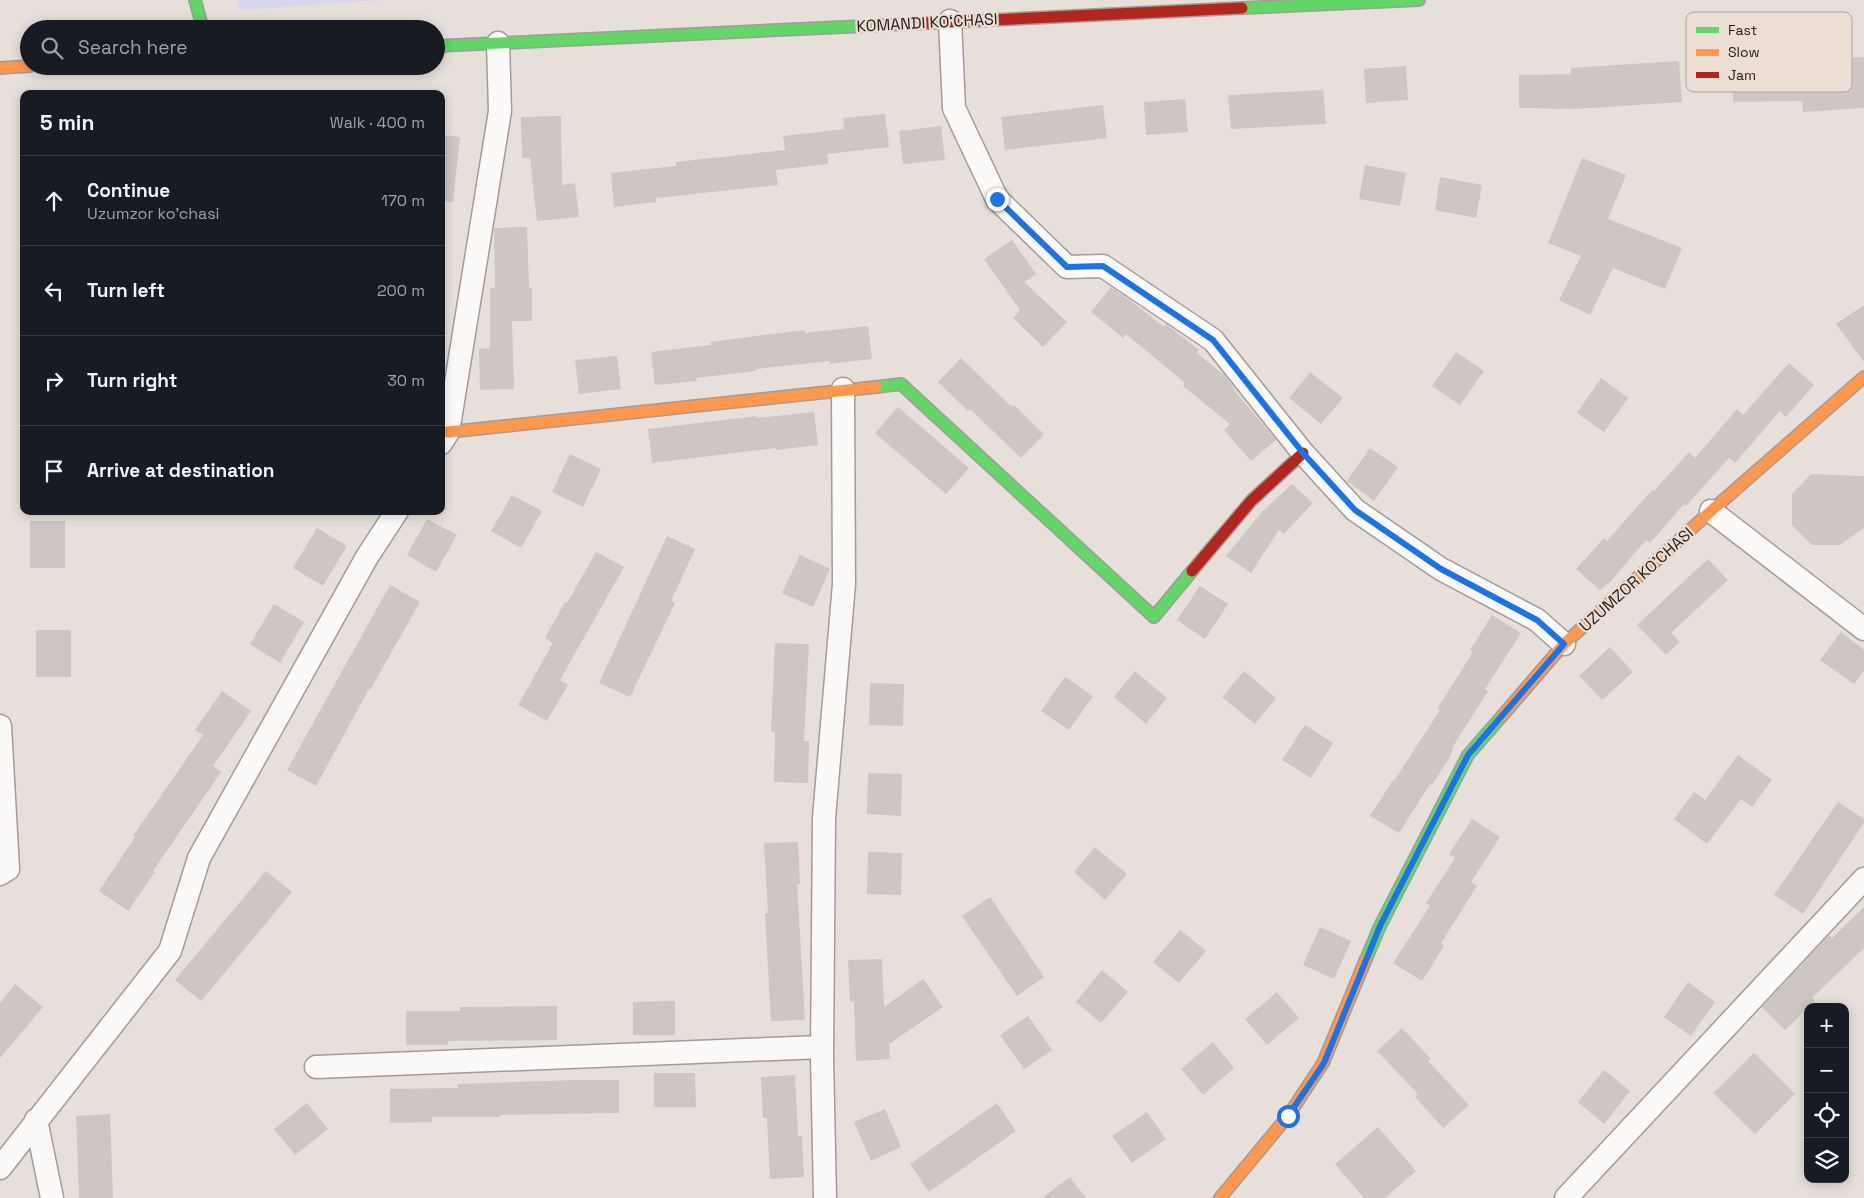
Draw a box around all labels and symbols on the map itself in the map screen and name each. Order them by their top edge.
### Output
street label: KOMANDI KO‘CHASI [856,8,998,37]
legend [1686,12,1852,92]
text: Fast [1728,21,1757,39]
text: Slow [1728,43,1760,61]
text: Jam [1728,66,1756,84]
route end [986,188,1009,211]
street label: UZUMZOR KO'CHASI [1575,523,1698,636]
route start [1277,1105,1300,1128]

